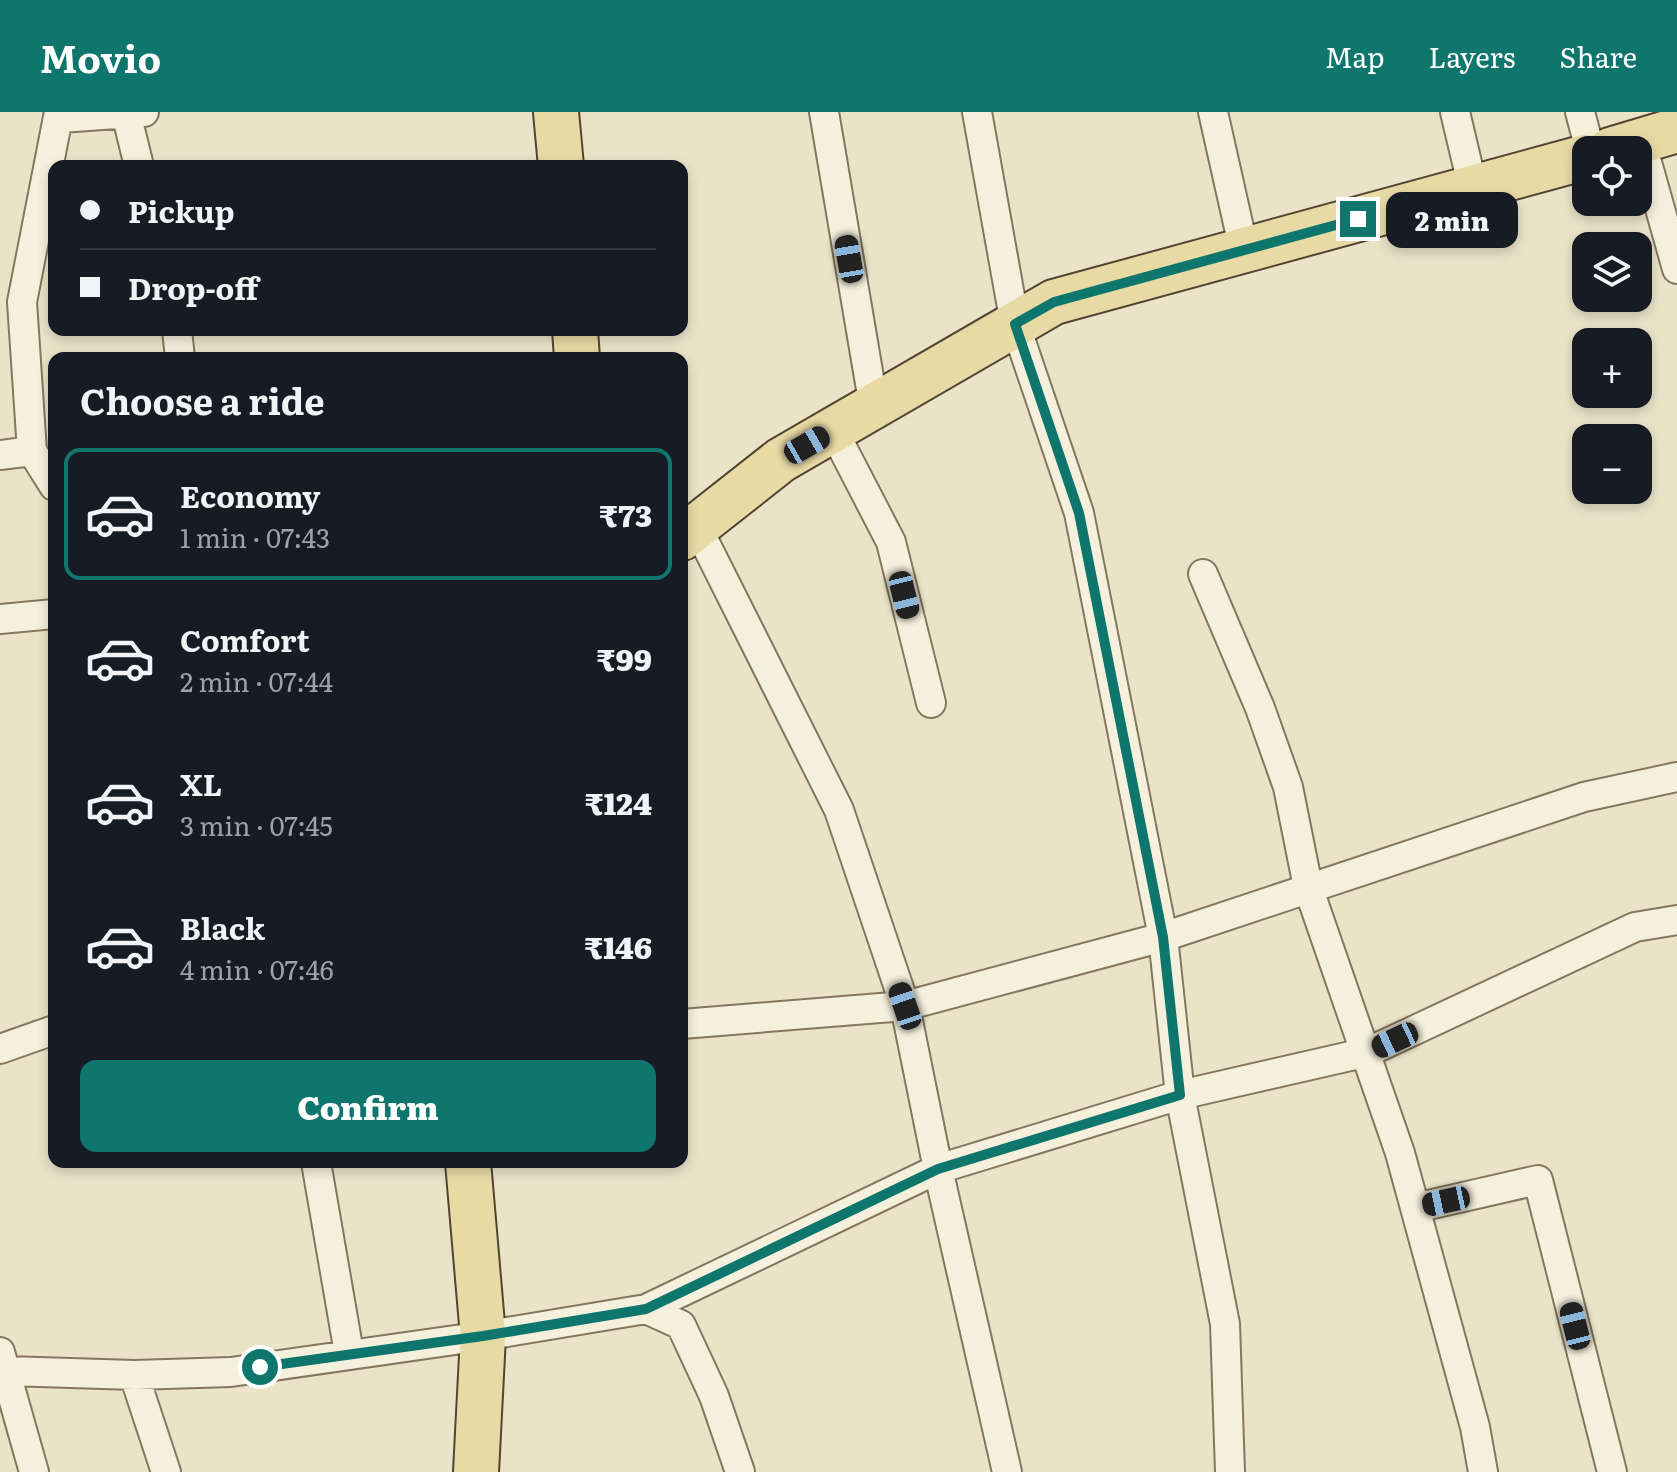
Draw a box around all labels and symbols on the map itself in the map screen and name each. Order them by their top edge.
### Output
callout: 2 min [1386,191,1518,247]
route end [1340,201,1376,237]
car [833,233,865,285]
car [780,423,834,467]
car [887,569,921,621]
car [886,979,924,1033]
car [1368,1019,1422,1061]
car [1420,1184,1472,1218]
car [1558,1300,1592,1352]
route start [242,1349,278,1385]

